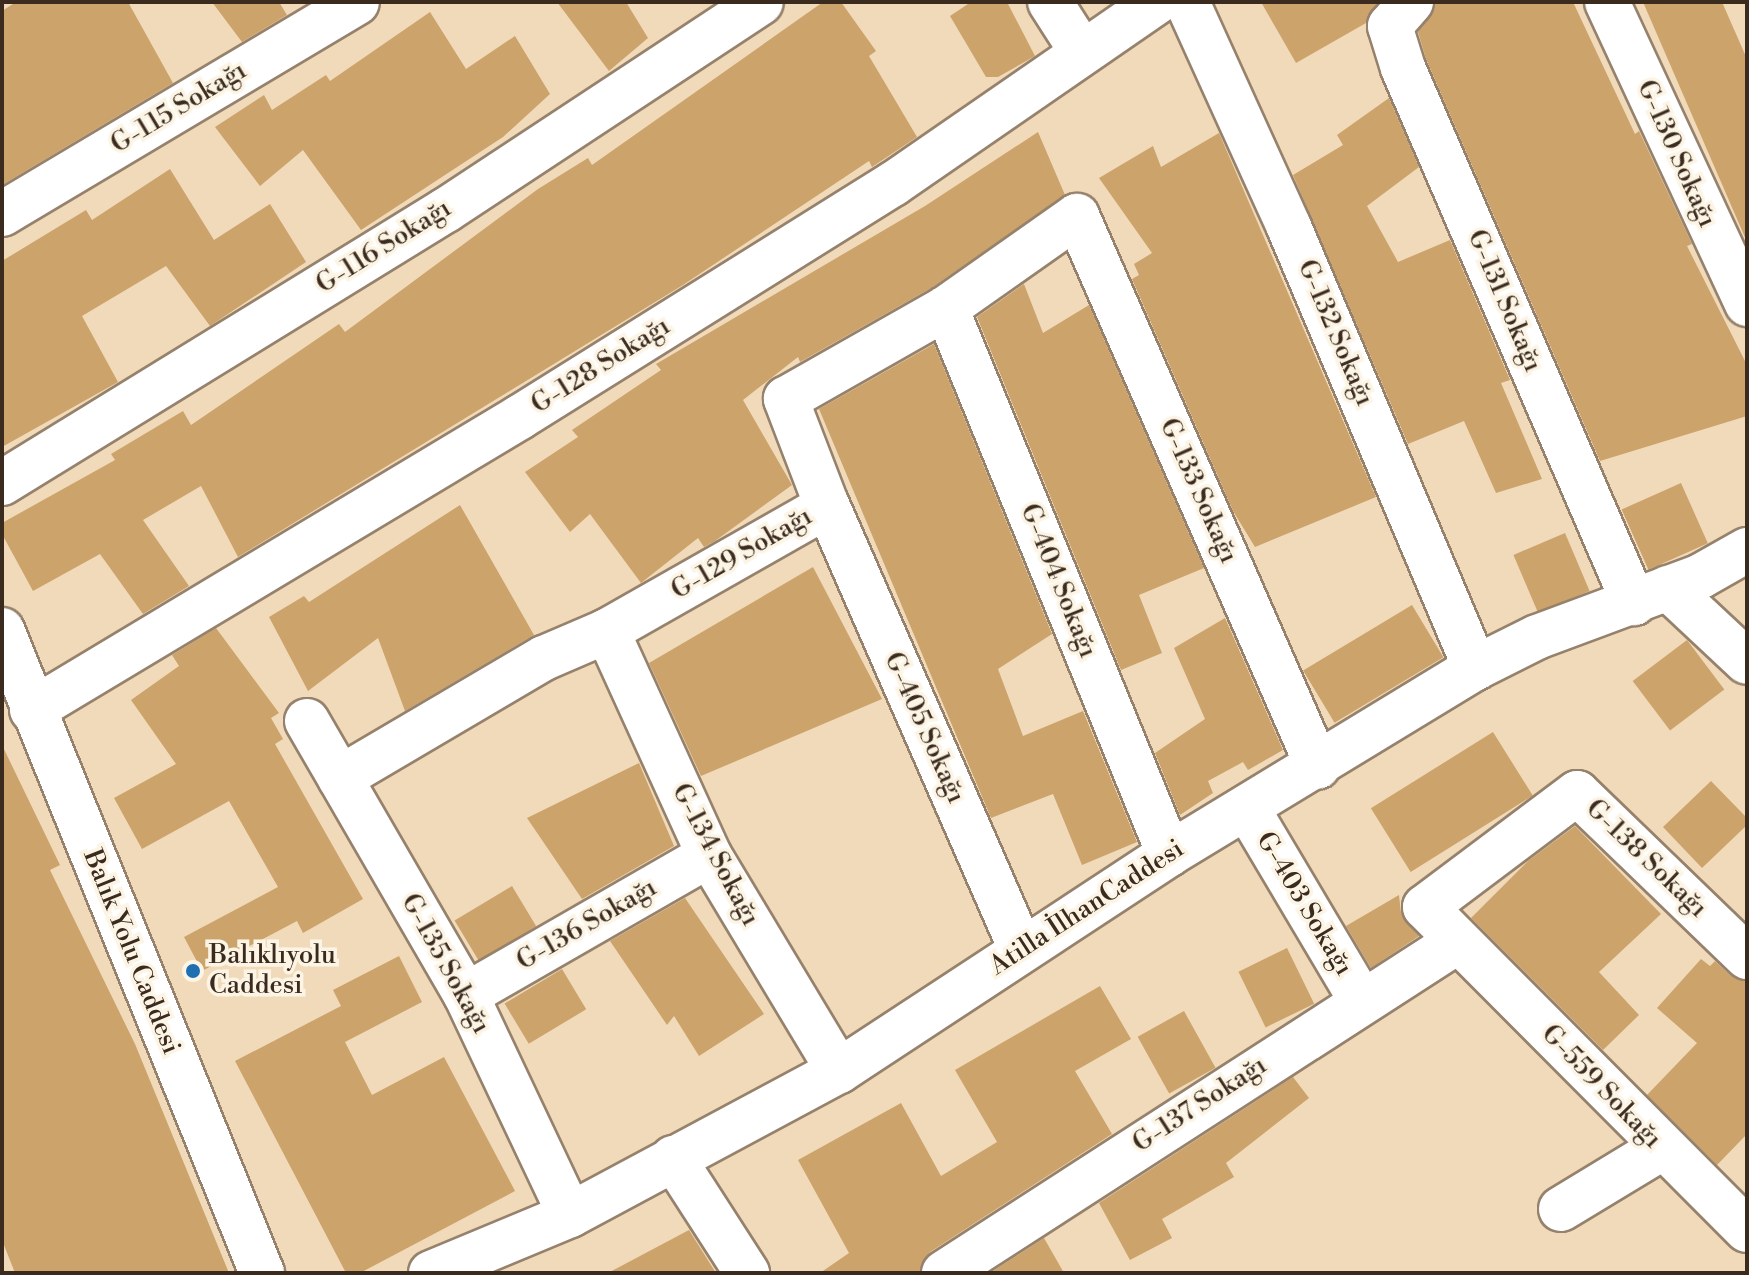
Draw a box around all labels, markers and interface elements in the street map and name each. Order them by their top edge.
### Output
street label: G-115 Sokağı [106,55,252,161]
street label: G-130 Sokağı [1630,76,1722,232]
street label: G-116 Sokağı [311,193,457,301]
street label: G-131 Sokağı [1460,225,1548,377]
street label: G-132 Sokağı [1290,255,1380,411]
street label: G-128 Sokağı [526,311,676,421]
street label: G-133 Sokağı [1152,414,1244,568]
street label: G-404 Sokağı [1013,500,1103,662]
street label: G-129 Sokağı [666,501,818,607]
street label: G-405 Sokağı [877,648,971,808]
street label: G-134 Sokağı [665,779,765,931]
street label: G-138 Sokağı [1579,793,1713,925]
street label: G-403 Sokağı [1249,827,1359,981]
street label: Atilla İlhanCaddesi [984,834,1190,982]
street label: Balık Yolu Caddesi [76,845,186,1059]
street label: G-136 Sokağı [512,872,662,978]
street label: G-135 Sokağı [394,889,496,1039]
place label: Balıklıyolu Caddesi [209,940,336,1002]
marker: Balıklıyolu Caddesi [184,962,202,980]
street label: G-559 Sokağı [1534,1019,1668,1155]
street label: G-137 Sokağı [1127,1050,1273,1160]

